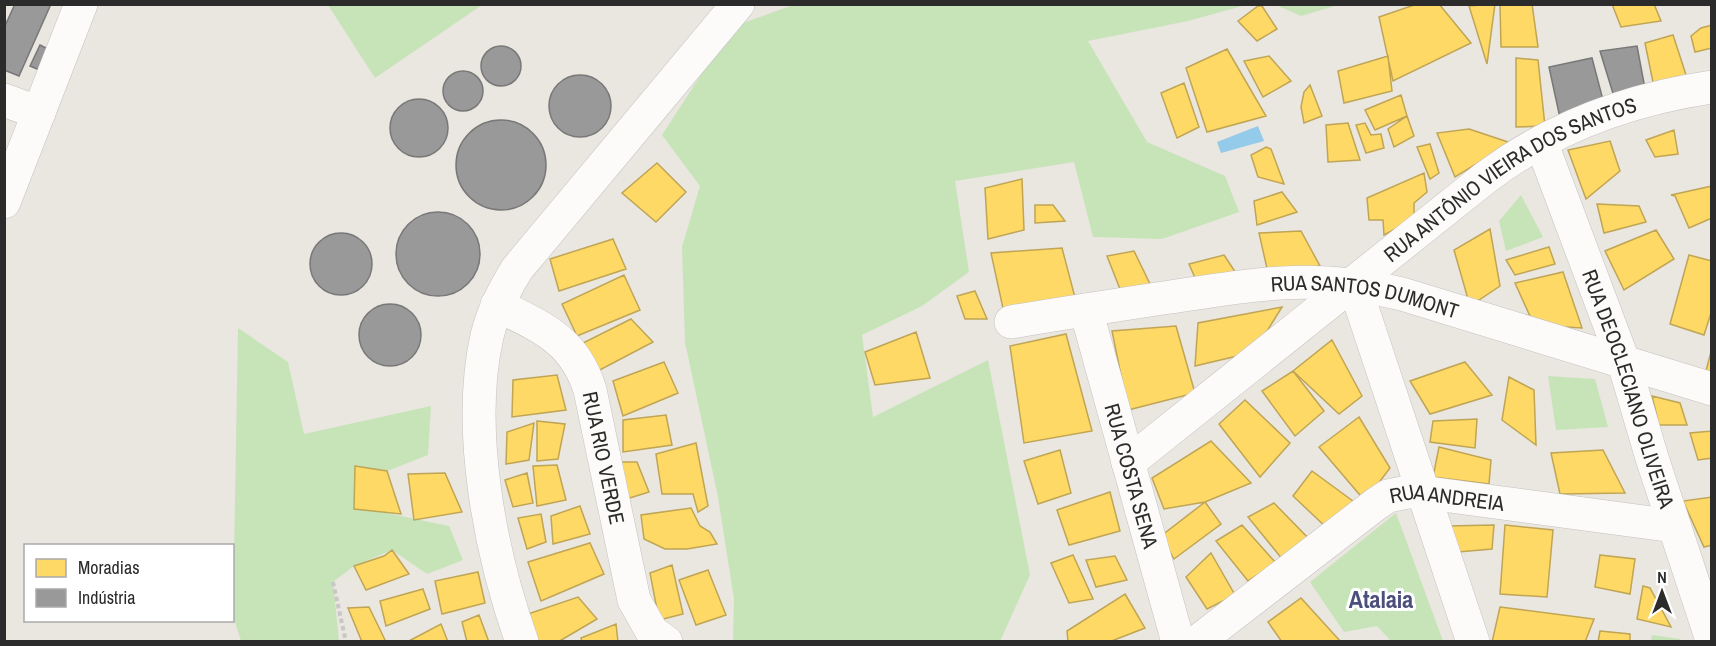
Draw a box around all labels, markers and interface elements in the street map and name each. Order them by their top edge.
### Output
street label: RUA ANTÔNIO VIEIRA DOS SANTOS [1377,90,1640,268]
street label: RUA DEOCLECIANO OLIVEIRA [1576,265,1682,512]
street label: RUA SANTOS DUMONT [1270,268,1463,325]
street label: RUA RIO VERDE [576,389,632,527]
street label: RUA COSTA SENA [1098,400,1166,552]
street label: RUA ANDREIA [1387,477,1507,518]
legend [24,544,234,622]
text: Moradias [78,555,140,580]
north arrow [1632,562,1692,622]
text: N [1657,566,1667,588]
district label: Atalaia [1349,583,1413,615]
text: Indústria [78,585,135,610]

